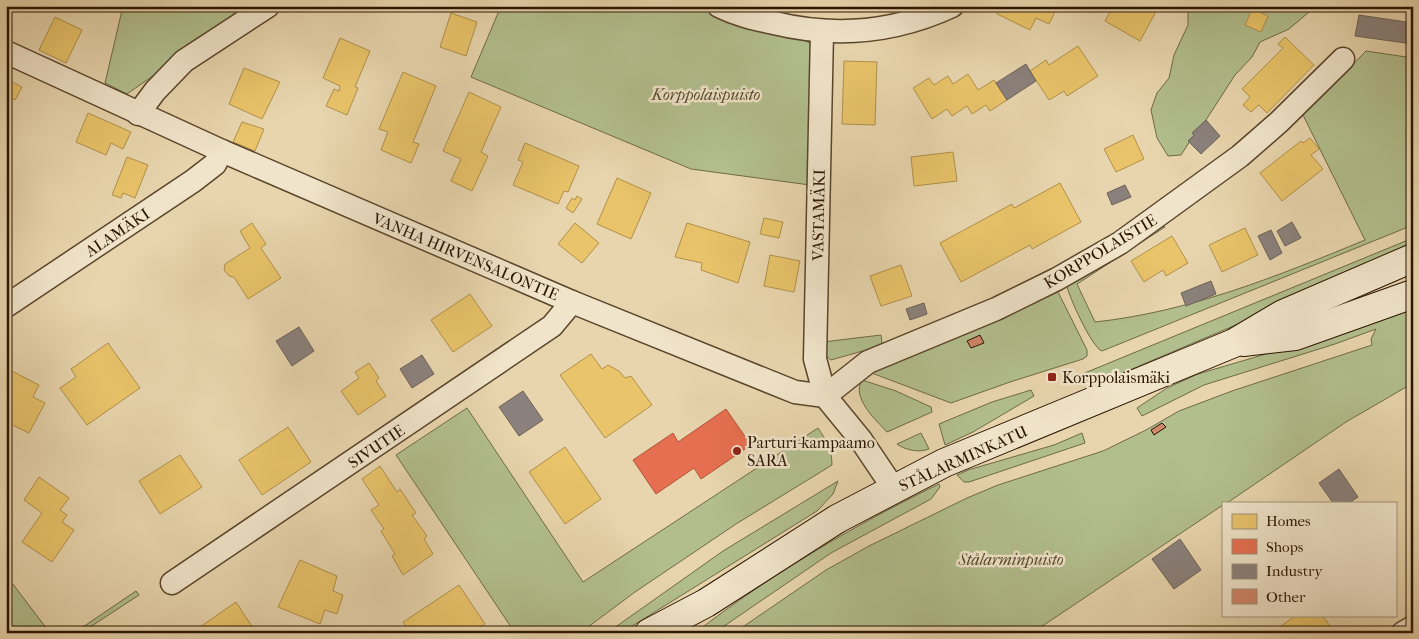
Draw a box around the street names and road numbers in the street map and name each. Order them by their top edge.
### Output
street label: VASTAMÄKI [808,169,829,262]
street label: ALAMÄKI [81,204,153,261]
street label: VANHA HIRVENSALONTIE [369,208,562,304]
street label: KORPPOLAISTIE [1040,210,1160,293]
street label: STÅLARMINKATU [896,420,1031,495]
street label: SIVUTIE [344,421,408,472]

